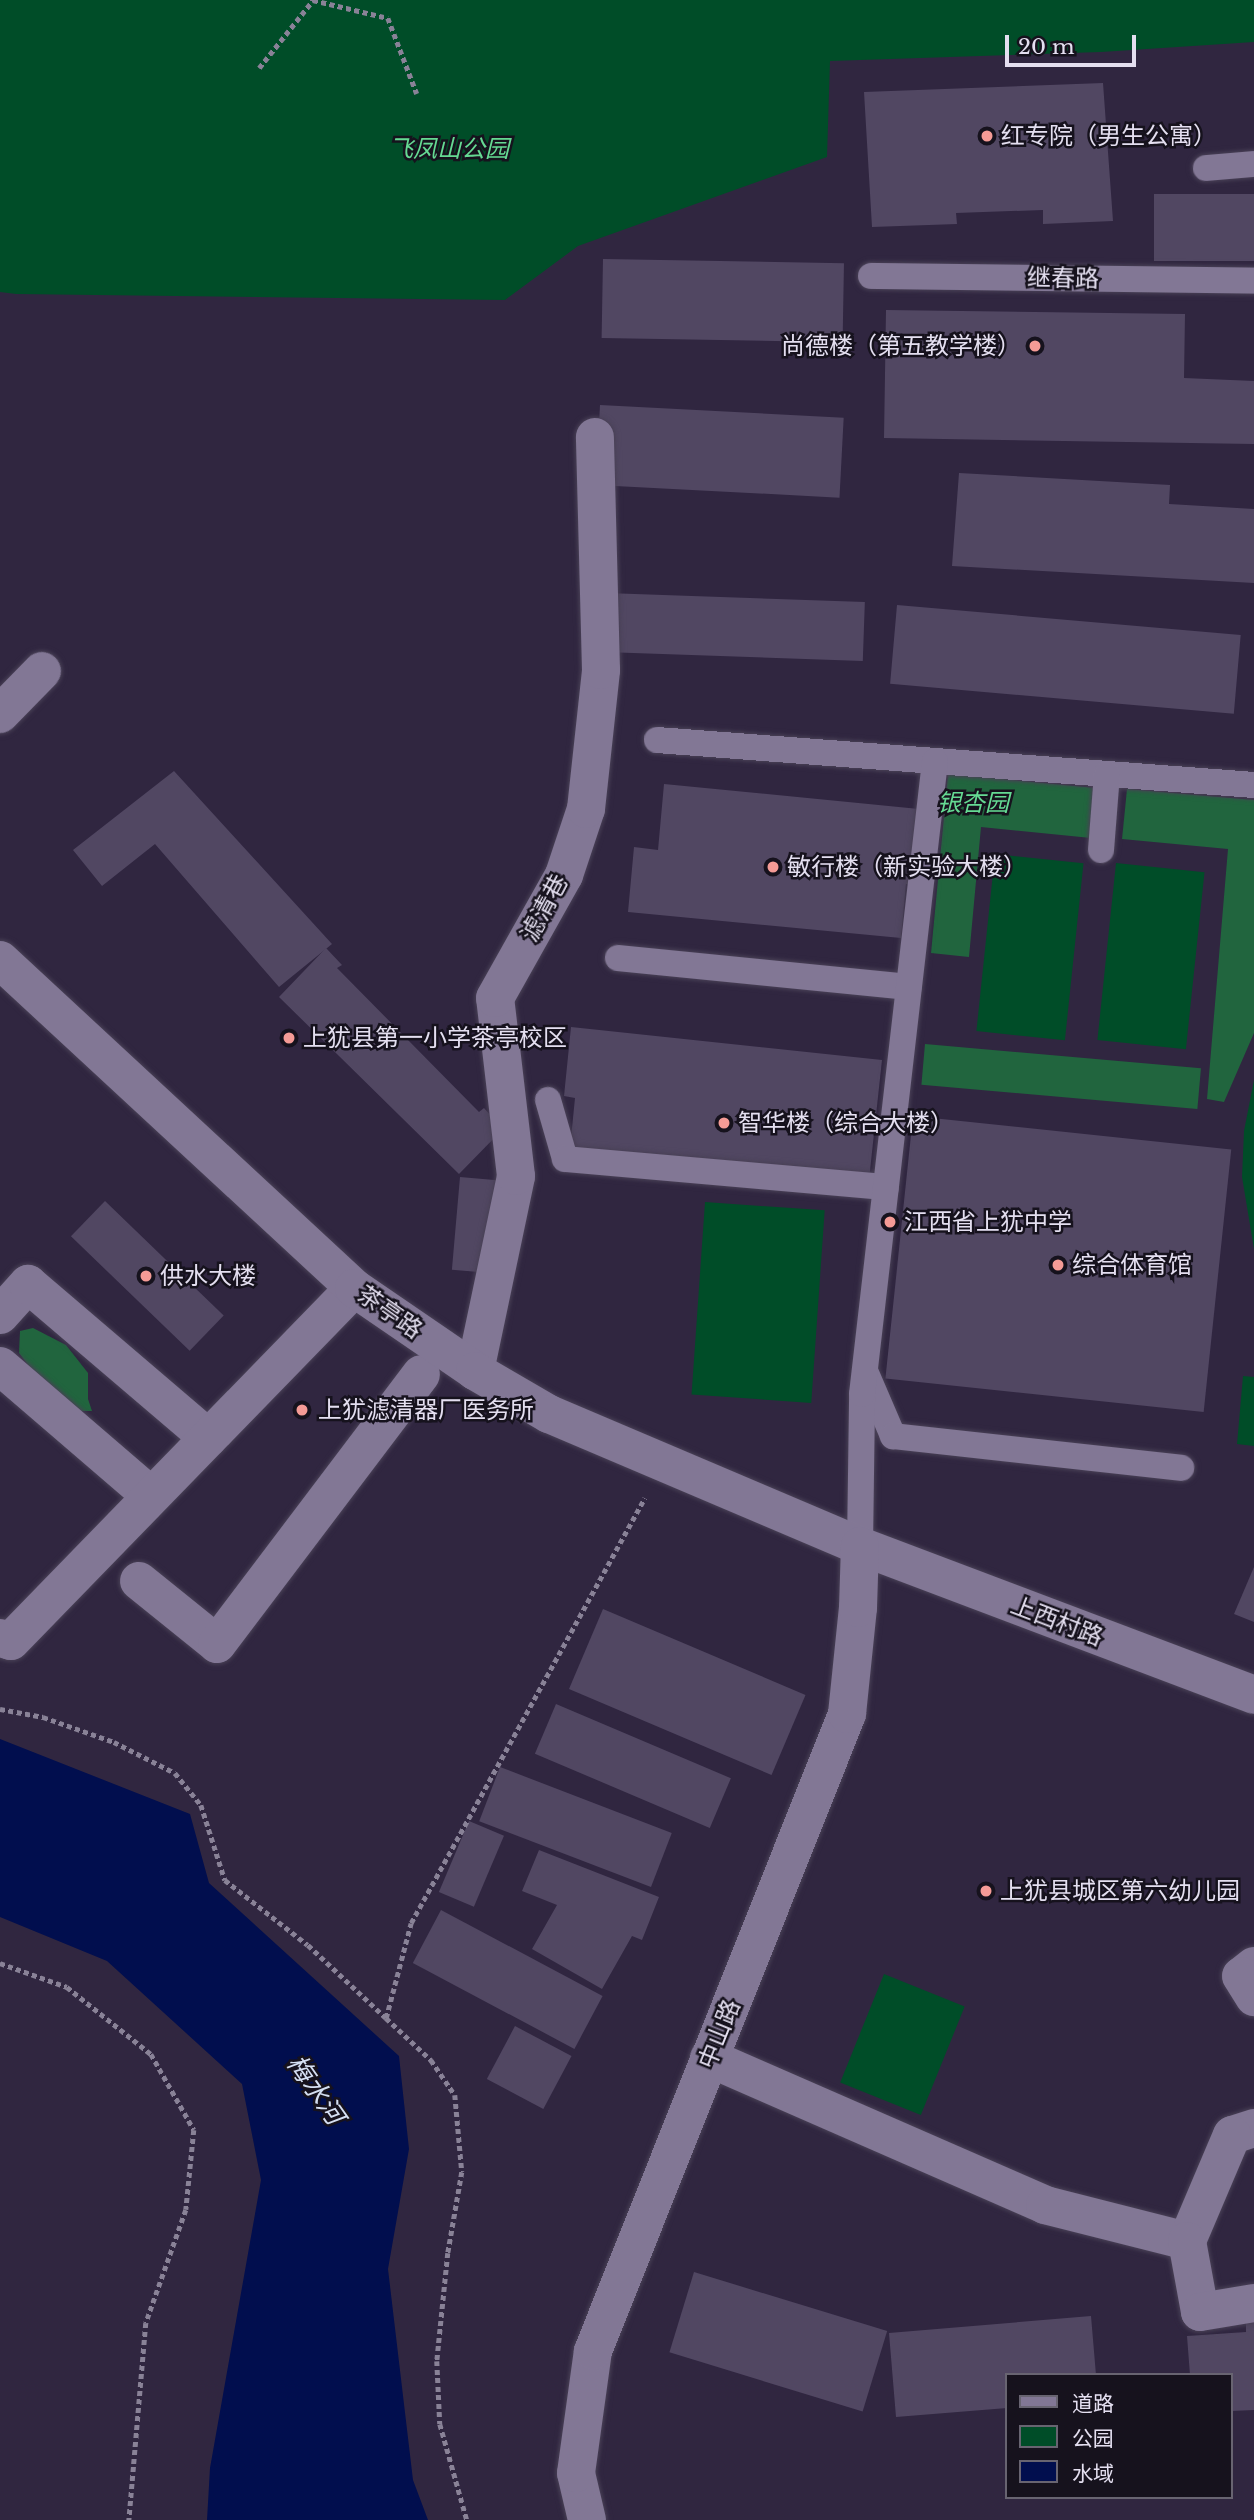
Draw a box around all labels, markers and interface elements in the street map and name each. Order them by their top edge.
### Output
scale bar [1009,21,1140,65]
text: 20 m [1018,34,1075,60]
place label: 红专院（男生公寓） [1001,122,1217,150]
marker: 红专院（男生公寓） [979,128,995,144]
park label: 飞凤山公园 [389,135,509,163]
street label: 继春路 [1027,263,1099,293]
place label: 尚德楼（第五教学楼） [781,332,1021,360]
marker: 尚德楼（第五教学楼） [1027,338,1043,354]
park label: 银杏园 [937,789,1009,817]
place label: 敏行楼（新实验大楼） [787,853,1027,881]
marker: 敏行楼（新实验大楼） [765,859,781,875]
street label: 滤清巷 [514,869,574,947]
place label: 上犹县第一小学茶亭校区 [303,1024,567,1052]
marker: 上犹县第一小学茶亭校区 [281,1030,297,1046]
place label: 智华楼（综合大楼） [738,1109,954,1137]
marker: 智华楼（综合大楼） [716,1115,732,1131]
place label: 江西省上犹中学 [904,1208,1072,1236]
marker: 江西省上犹中学 [882,1214,898,1230]
place label: 综合体育馆 [1072,1251,1192,1279]
marker: 综合体育馆 [1050,1257,1066,1273]
place label: 供水大楼 [160,1262,256,1290]
marker: 供水大楼 [138,1268,154,1284]
street label: 茶亭路 [352,1280,428,1344]
place label: 上犹滤清器厂医务所 [318,1396,534,1424]
marker: 上犹滤清器厂医务所 [292,1400,312,1420]
street label: 上西村路 [1007,1590,1107,1652]
place label: 上犹县城区第六幼儿园 [1000,1877,1240,1905]
marker: 上犹县城区第六幼儿园 [978,1883,994,1899]
street label: 中山路 [692,1995,746,2073]
water label: 梅水河 [280,2049,350,2131]
legend [1006,2373,1233,2499]
text: 道路 [1072,2391,1114,2417]
text: 公园 [1072,2426,1114,2452]
text: 水域 [1072,2461,1114,2487]

